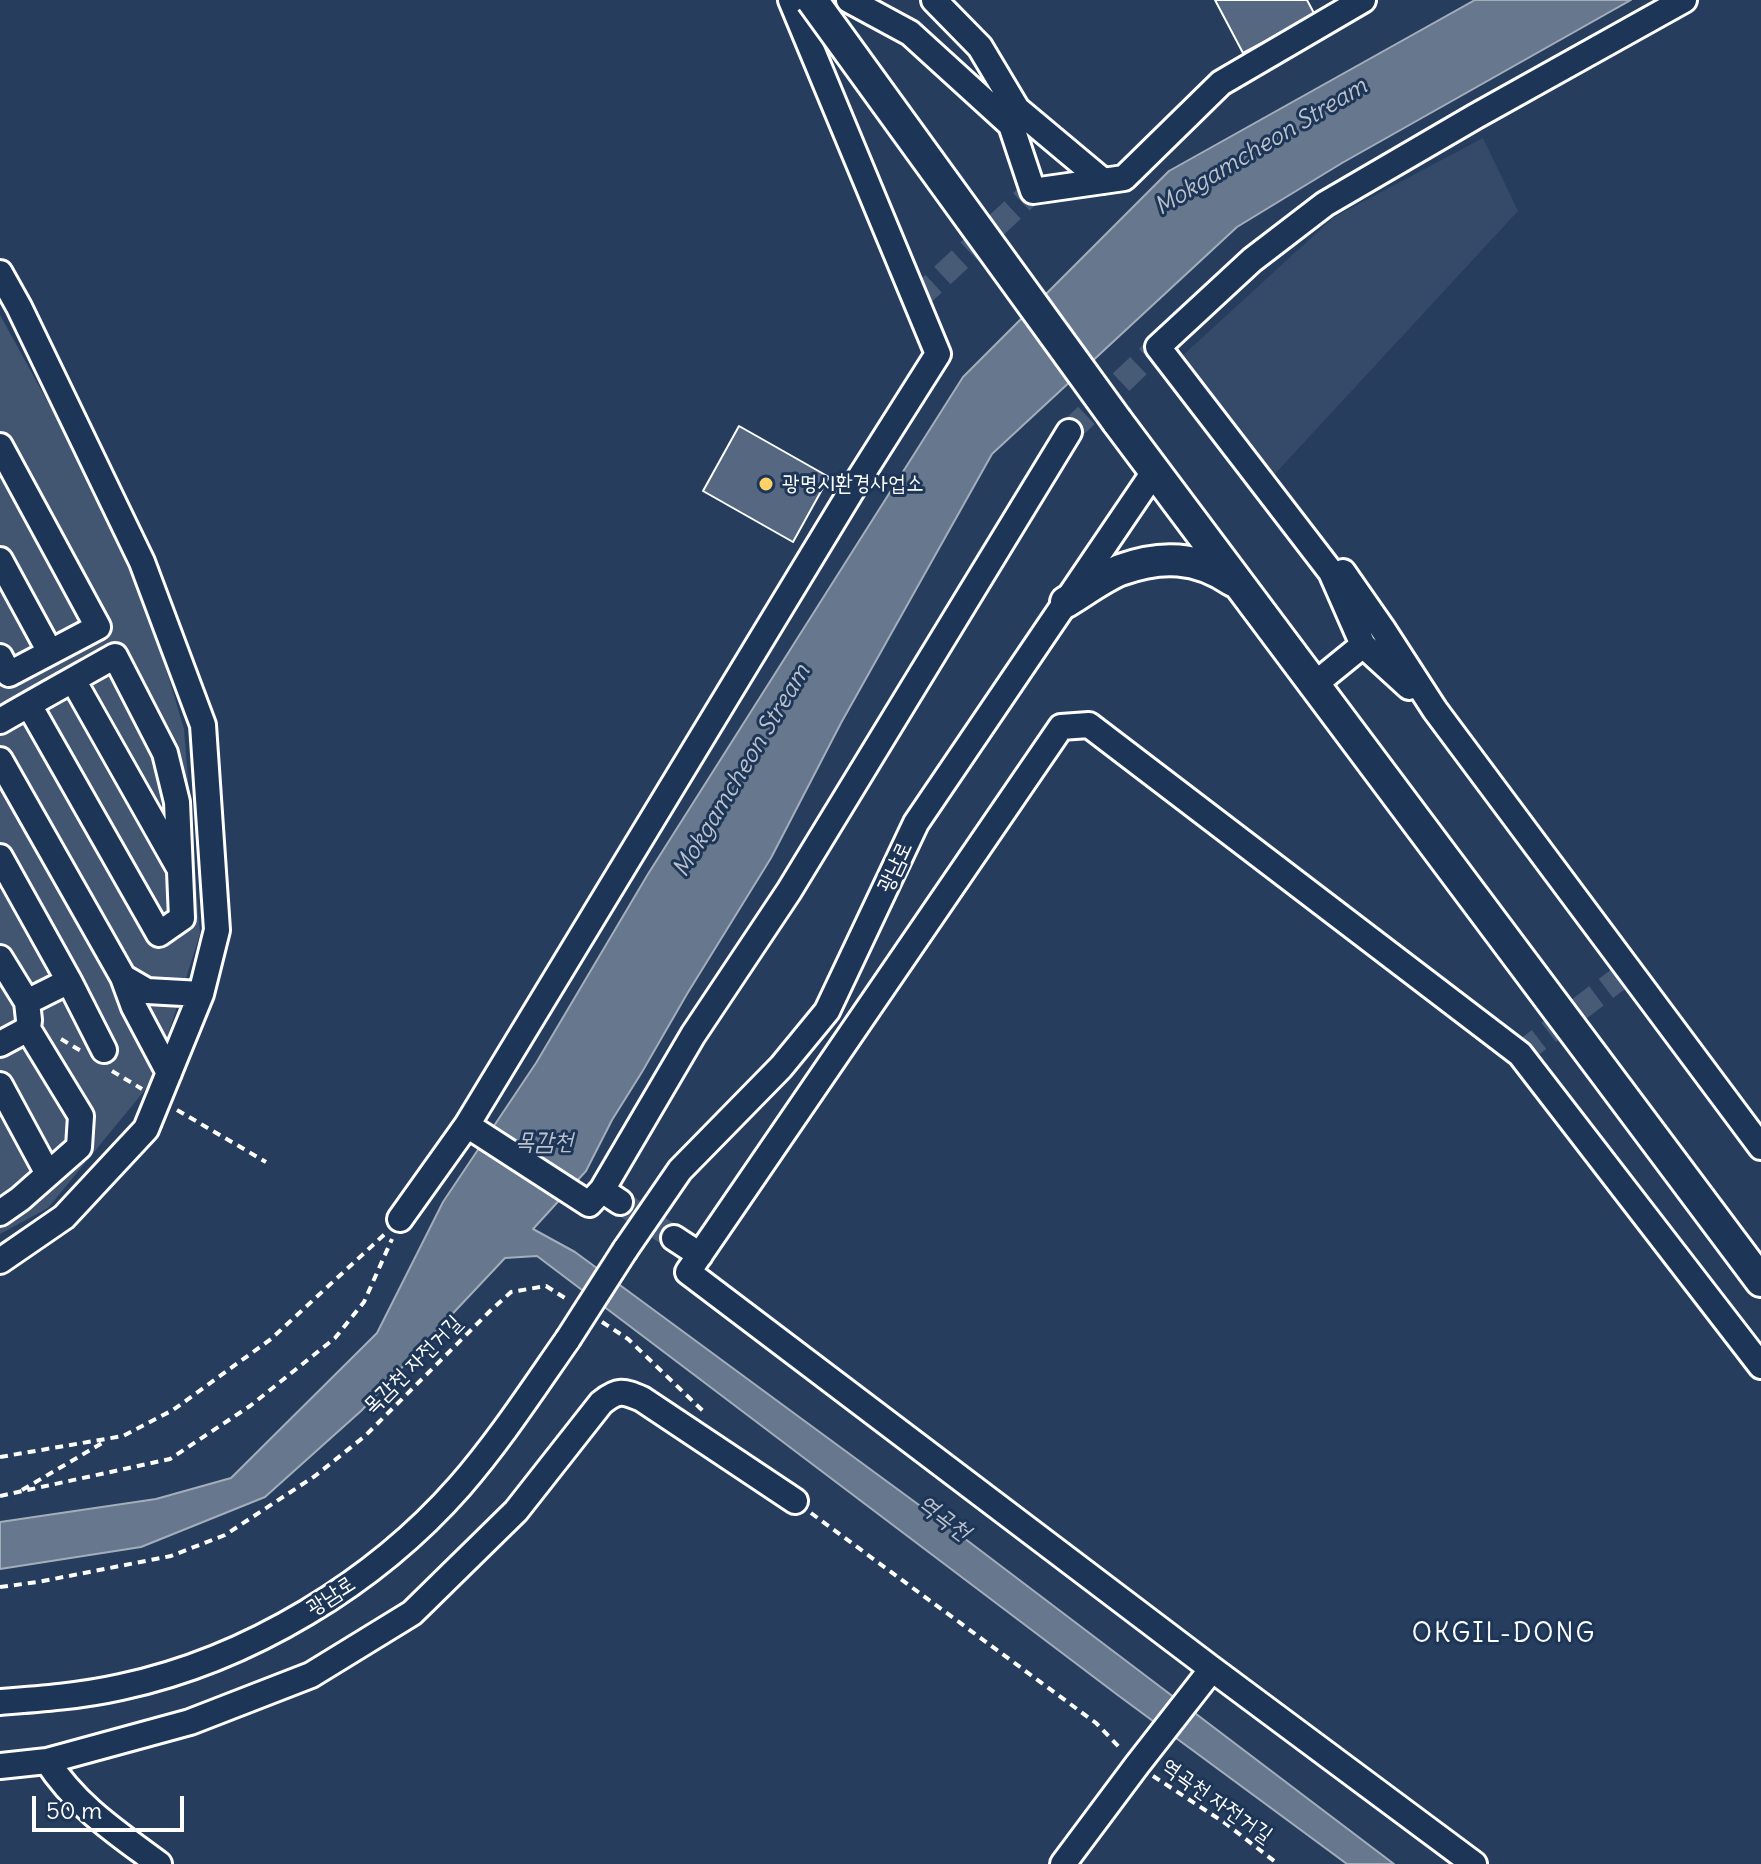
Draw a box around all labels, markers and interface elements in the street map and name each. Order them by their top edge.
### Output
water label: Mokgamcheon Stream [1149,72,1373,222]
place label: 광명시환경사업소 [782,471,924,497]
marker: 광명시환경사업소 [757,475,775,493]
water label: Mokgamcheon Stream [667,659,817,883]
street label: 광남로 [872,837,918,897]
water label: 목감천 [515,1128,573,1156]
street label: 목감천 자전거길 [358,1310,468,1420]
water label: 역곡천 [912,1489,976,1547]
street label: 광남로 [302,1570,360,1622]
district label: OKGIL-DONG [1412,1619,1596,1651]
street label: 역곡천 자전거길 [1157,1753,1277,1849]
scale bar [36,1780,188,1830]
text: 50 m [46,1795,102,1825]

